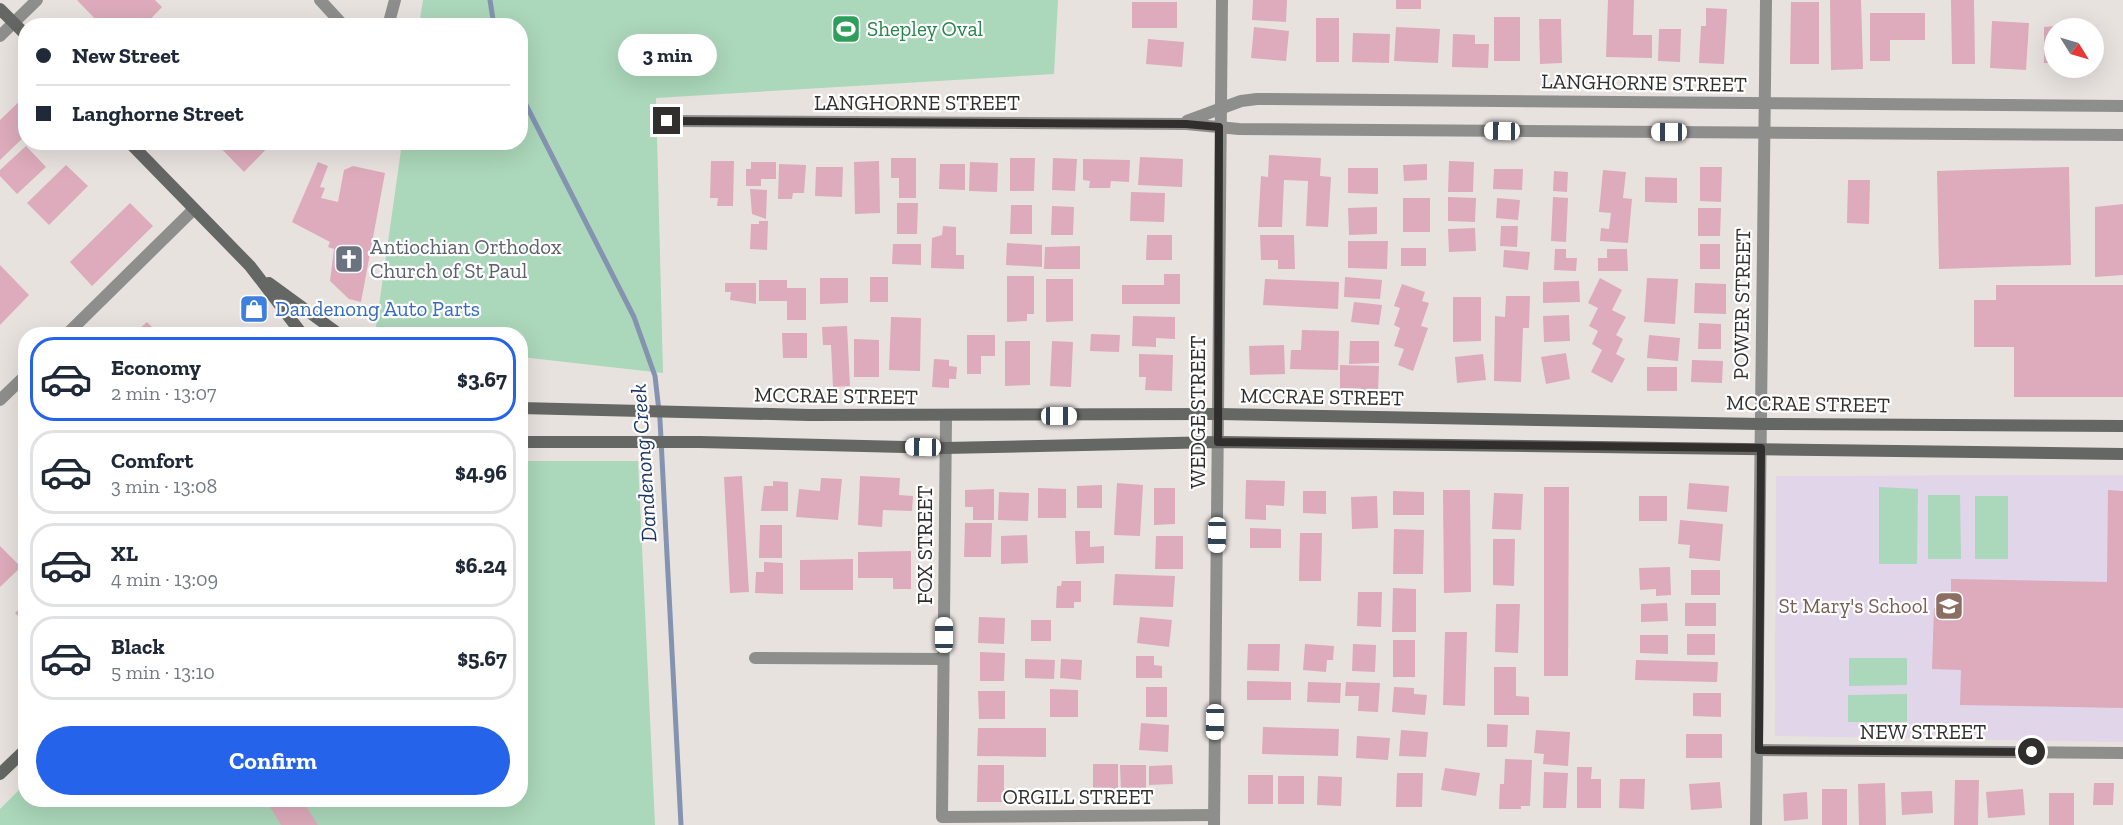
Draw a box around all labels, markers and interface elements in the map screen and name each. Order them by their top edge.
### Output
sports icon: Shepley Oval [830,13,862,45]
place label: Shepley Oval [867,16,984,41]
north arrow [2044,18,2104,78]
map controls [2044,18,2104,78]
callout: 3 min [618,34,716,76]
text: New Street [72,42,180,69]
text: 3 min [643,43,692,67]
street label: LANGHORNE STREET [1541,68,1747,97]
street label: LANGHORNE STREET [814,90,1020,115]
text: Langhorne Street [72,100,243,127]
route end [653,107,680,134]
car [1484,122,1520,140]
car [1651,123,1687,141]
street label: POWER STREET [1728,228,1755,380]
place label: Antiochian Orthodox Church of St Paul [370,234,562,283]
church icon: Antiochian Orthodox Church of St Paul [333,243,365,275]
shop icon: Dandenong Auto Parts [238,293,270,325]
place label: Dandenong Auto Parts [275,296,480,321]
street label: WEDGE STREET [1185,335,1210,489]
icon: car [39,352,93,406]
text: Economy [111,354,201,381]
text: $3.67 [457,366,507,393]
text: 2 min · 13:07 [111,381,217,405]
street label: MCCRAE STREET [754,382,918,409]
water label: Dandenong Creek [624,383,662,543]
street label: MCCRAE STREET [1240,383,1404,410]
street label: MCCRAE STREET [1726,390,1890,417]
car [1041,407,1077,425]
car [905,438,941,456]
icon: car [39,445,93,499]
text: Comfort [111,447,193,474]
text: $4.96 [455,459,507,486]
text: 3 min · 13:08 [111,474,217,498]
street label: FOX STREET [912,485,937,605]
car [1208,517,1226,553]
icon: car [39,538,93,592]
text: XL [111,540,138,567]
text: $6.24 [455,552,507,579]
text: 4 min · 13:09 [111,567,218,591]
school or university icon: St Mary's School [1933,590,1965,622]
place label: St Mary's School [1778,593,1928,618]
car [935,617,953,653]
icon: car [39,631,93,685]
text: Black [111,633,165,660]
text: $5.67 [457,645,507,672]
text: 5 min · 13:10 [111,660,215,684]
car [1206,704,1224,740]
street label: NEW STREET [1860,719,1986,744]
button: Confirm [36,726,510,795]
route start [2018,738,2045,765]
street label: ORGILL STREET [1002,784,1154,809]

